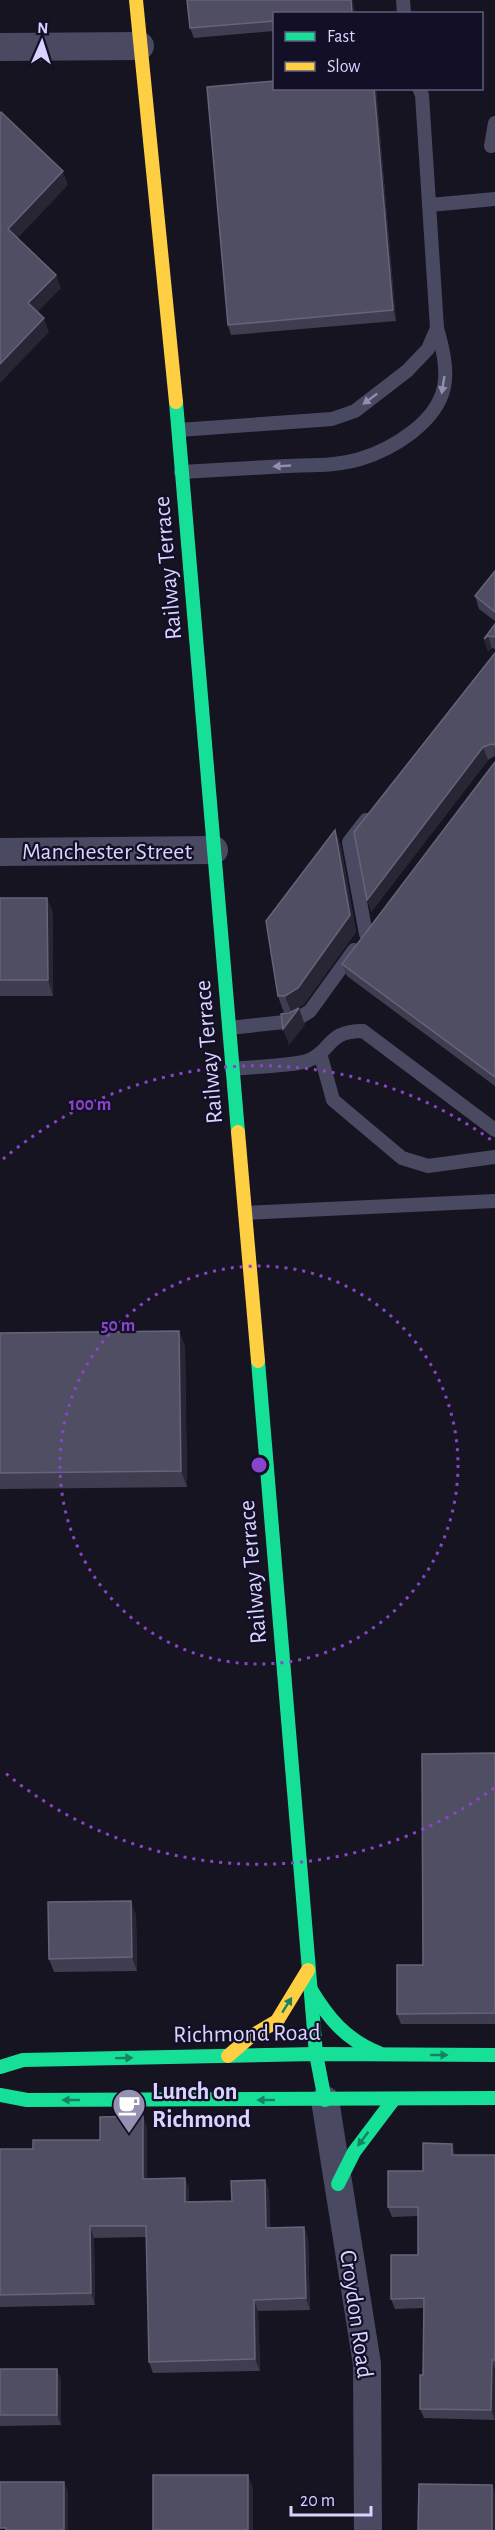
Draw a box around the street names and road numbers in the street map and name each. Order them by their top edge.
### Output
street label: Railway Terrace [150,495,186,641]
street label: Manchester Street [22,840,192,864]
street label: Railway Terrace [191,979,227,1125]
street label: Railway Terrace [235,1499,271,1645]
street label: Richmond Road [173,2021,321,2047]
street label: Croydon Road [335,2249,377,2380]

